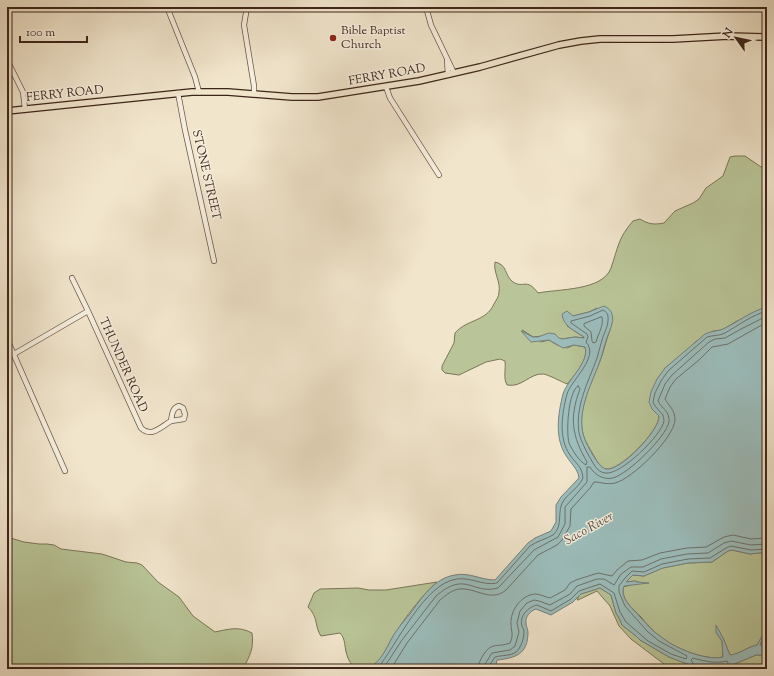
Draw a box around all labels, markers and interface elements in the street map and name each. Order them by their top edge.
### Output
scale bar [20,18,87,44]
north arrow [716,18,756,58]
place label: Bible Baptist Church [341,22,406,54]
text: 100 m [26,24,55,42]
text: N [719,25,738,42]
marker: Bible Baptist Church [328,33,338,43]
street label: FERRY ROAD [347,59,427,91]
street label: FERRY ROAD [25,81,105,107]
street label: STONE STREET [187,128,225,222]
street label: THUNDER ROAD [94,315,152,415]
water label: Saco River [561,508,617,550]

